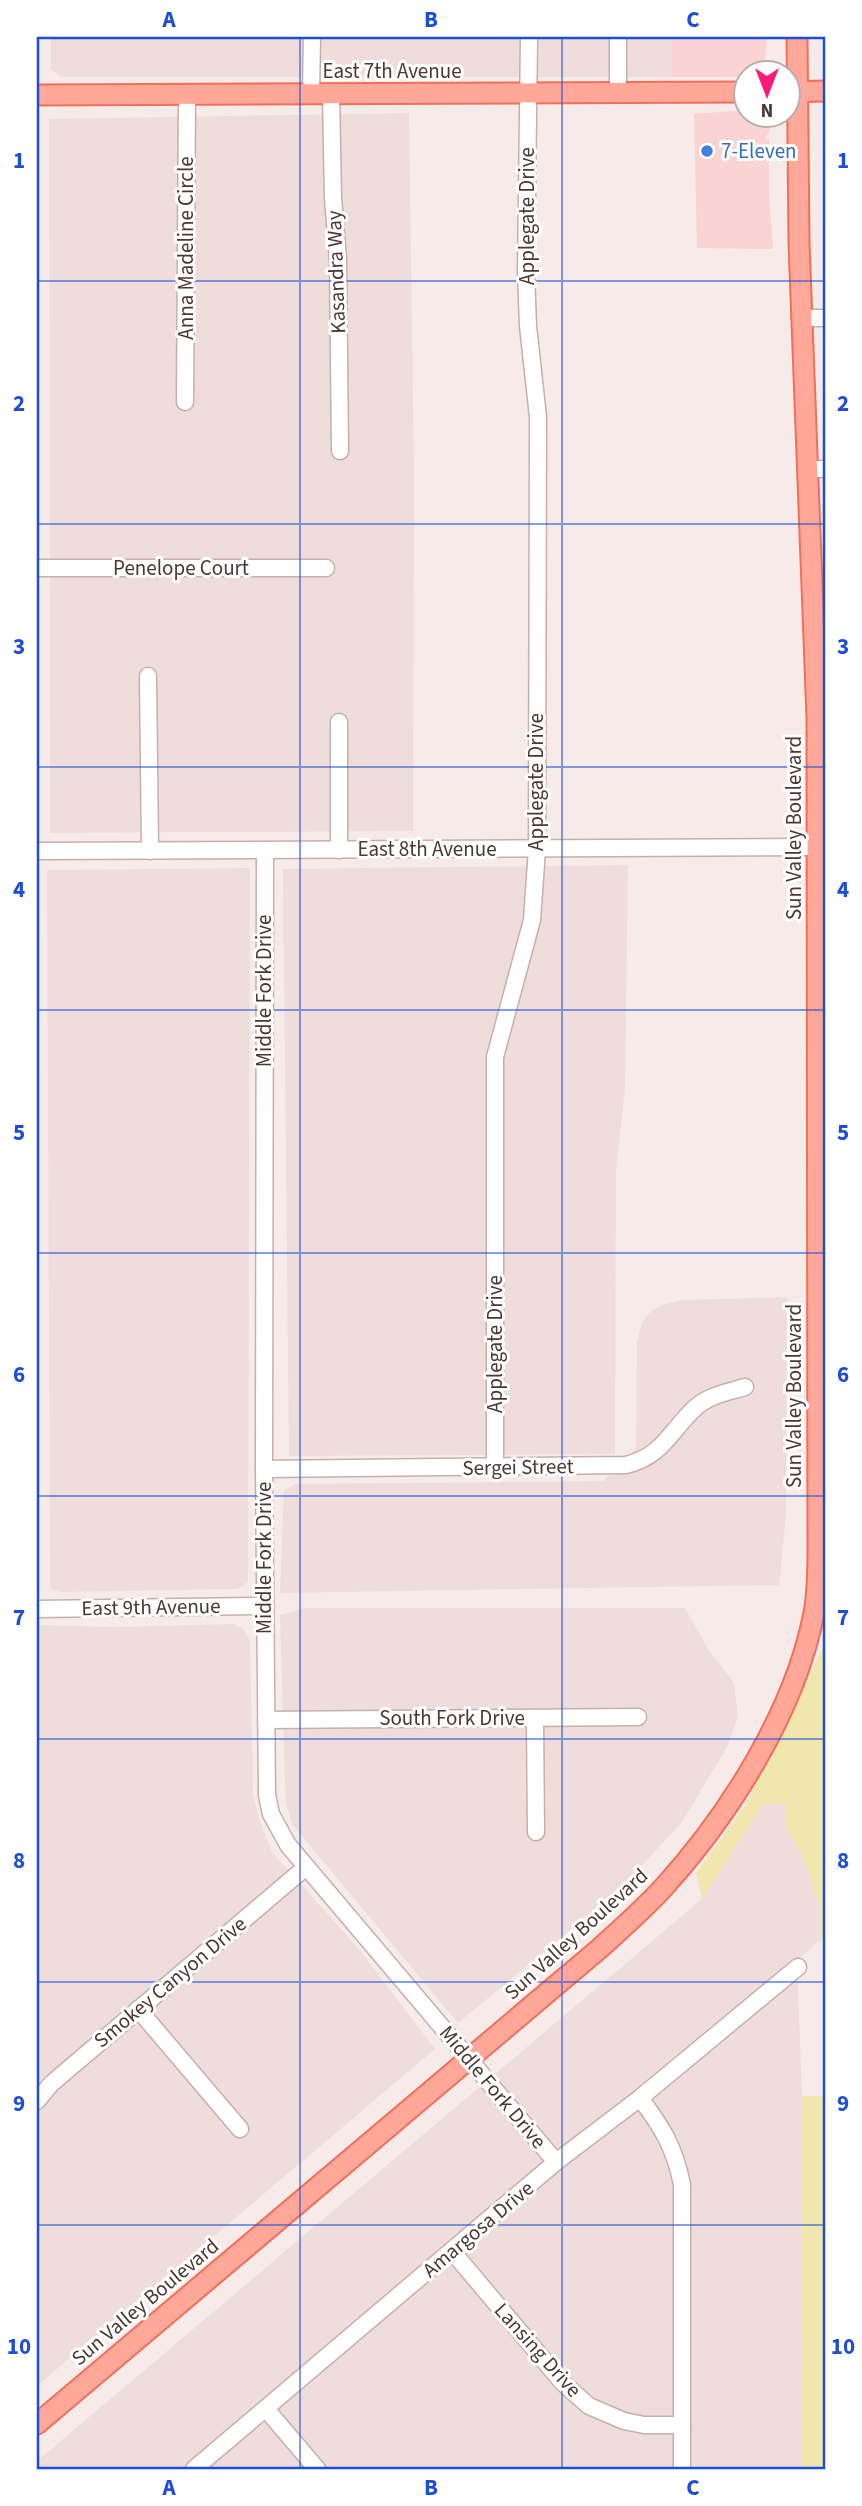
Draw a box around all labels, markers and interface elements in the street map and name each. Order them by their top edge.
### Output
text: A [161,3,176,36]
text: B [424,3,438,36]
text: C [686,3,700,36]
street label: East 7th Avenue [322,56,462,86]
north arrow [732,60,802,130]
text: N [761,96,773,123]
place label: 7-Eleven [721,136,797,166]
marker: 7-Eleven [699,143,715,159]
text: 1 [13,144,25,177]
text: 1 [837,144,849,177]
street label: Applegate Drive [512,147,542,285]
street label: Anna Madeline Circle [171,156,201,340]
street label: Kasandra Way [319,210,353,334]
text: 2 [13,387,25,420]
text: 2 [837,387,849,420]
street label: Penelope Court [113,553,249,583]
text: 3 [13,630,25,663]
text: 3 [837,630,849,663]
street label: Applegate Drive [521,713,551,851]
street label: Sun Valley Boulevard [779,736,809,920]
street label: East 8th Avenue [357,834,497,864]
text: 4 [13,873,25,906]
text: 4 [837,873,849,906]
street label: Middle Fork Drive [249,915,279,1067]
text: 5 [13,1116,25,1149]
text: 5 [837,1116,849,1149]
street label: Applegate Drive [480,1275,510,1413]
street label: Sun Valley Boulevard [779,1304,809,1488]
text: 6 [13,1358,25,1391]
text: 6 [837,1358,849,1391]
street label: Sergei Street [462,1451,574,1483]
street label: Middle Fork Drive [249,1482,279,1634]
street label: East 9th Avenue [81,1591,221,1623]
text: 7 [13,1601,25,1634]
text: 7 [837,1601,849,1634]
street label: South Fork Drive [379,1703,525,1733]
text: 8 [13,1844,25,1877]
text: 8 [837,1844,849,1877]
street label: Sun Valley Boulevard [498,1861,654,2007]
street label: Smokey Canyon Drive [87,1909,253,2055]
street label: Middle Fork Drive [432,2019,554,2155]
text: 9 [13,2087,25,2120]
text: 9 [837,2087,849,2120]
street label: Amargosa Drive [416,2173,540,2285]
street label: Sun Valley Boulevard [65,2231,225,2373]
street label: Lansing Drive [487,2296,589,2404]
text: 10 [7,2330,31,2363]
text: 10 [831,2330,855,2363]
text: A [161,2471,176,2504]
text: B [424,2471,438,2504]
text: C [686,2471,700,2504]

